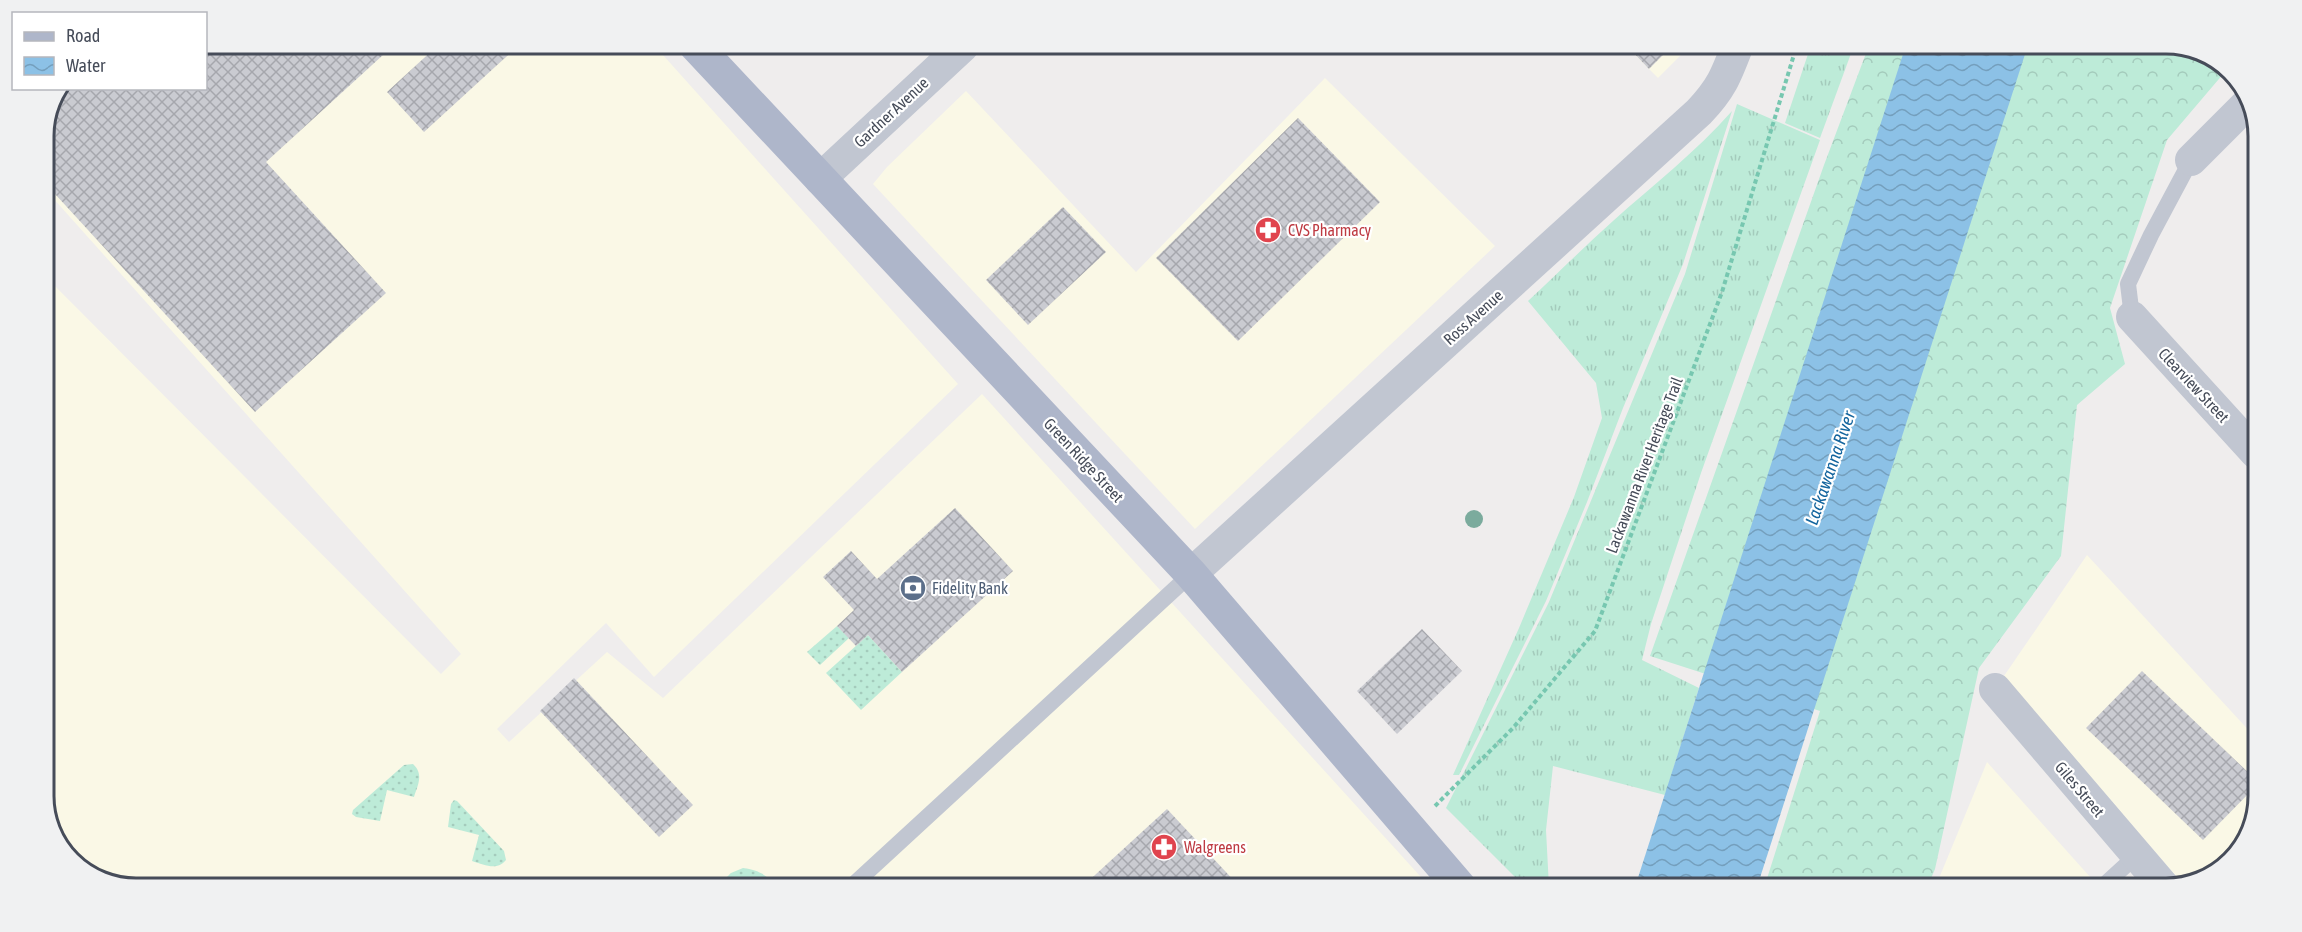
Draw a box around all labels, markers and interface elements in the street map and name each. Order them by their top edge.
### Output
legend [12,12,207,90]
text: Road [66,25,100,46]
text: Water [66,55,106,76]
street label: Gardner Avenue [850,73,932,151]
pharmacy icon: CVS Pharmacy [1253,215,1283,245]
place label: CVS Pharmacy [1288,221,1372,240]
street label: Ross Avenue [1440,286,1506,348]
street label: Clearview Street [2155,344,2233,426]
street label: Lackawanna River Heritage Trail [1602,374,1687,556]
water label: Lackawanna River [1801,408,1860,528]
street label: Green Ridge Street [1040,414,1128,507]
bank icon: Fidelity Bank [898,573,928,603]
place label: Fidelity Bank [932,579,1008,598]
street label: Giles Street [2052,758,2109,821]
pharmacy icon: Walgreens [1149,832,1179,862]
place label: Walgreens [1184,838,1246,857]

